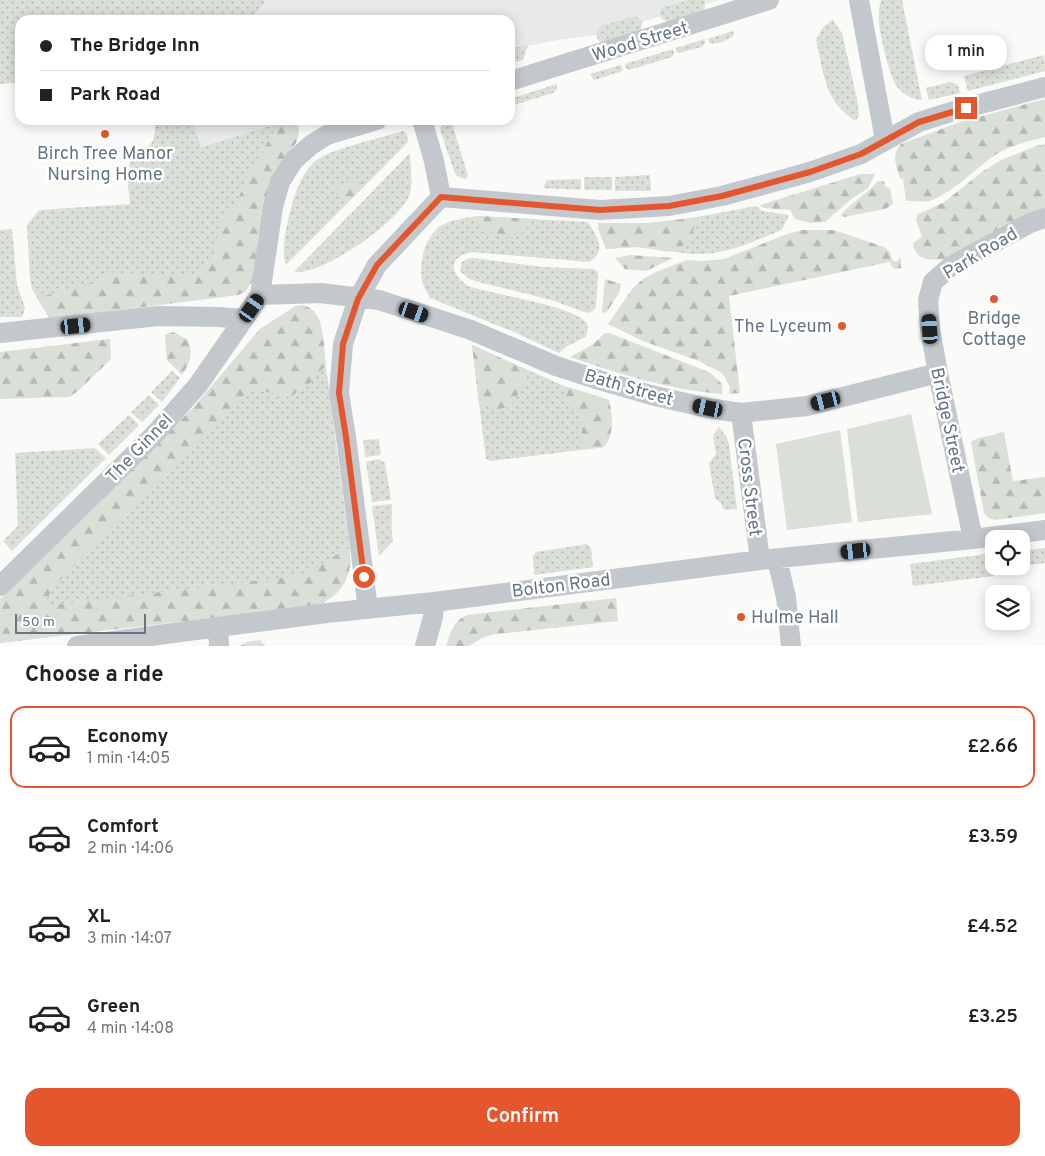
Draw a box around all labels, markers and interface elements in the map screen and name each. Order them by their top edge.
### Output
street label: Wood Street [590,17,691,68]
text: The Bridge Inn [70,34,200,58]
callout: 1 min [925,36,1007,70]
text: 1 min [947,42,985,62]
text: Park Road [70,83,161,107]
route end [955,97,977,119]
marker: Birch Tree Manor Nursing Home [99,128,111,140]
place label: Birch Tree Manor Nursing Home [37,143,173,187]
street label: Park Road [939,223,1022,286]
car [237,291,266,325]
marker: Bridge Cottage [988,293,1000,305]
car [397,300,430,324]
place label: Bridge Cottage [962,308,1026,352]
car [921,314,938,344]
place label: The Lyceum [734,316,832,339]
car [60,317,91,335]
marker: The Lyceum [836,320,848,332]
street label: Bath Street [581,365,676,412]
street label: Bridge Street [924,366,969,475]
car [809,390,842,412]
car [691,398,724,418]
street label: The Ginnel [102,410,179,488]
street label: Cross Street [731,437,766,538]
map controls [985,530,1030,630]
button: locate [985,530,1030,575]
car [840,542,871,560]
route start [353,566,375,588]
street label: Bolton Road [510,569,612,604]
button: layers [985,585,1030,630]
place label: Hulme Hall [751,607,839,630]
scale bar [15,611,146,634]
marker: Hulme Hall [735,611,747,623]
text: 50 m [22,614,55,631]
text: Choose a ride [25,662,163,689]
icon: car [27,725,72,770]
text: Economy [87,725,168,749]
text: £2.66 [967,735,1018,759]
text: 1 min · 14:05 [87,749,170,769]
icon: car [27,815,72,860]
text: Comfort [87,815,159,839]
text: £3.59 [968,825,1018,849]
text: 2 min · 14:06 [87,839,174,859]
icon: car [27,905,72,950]
text: XL [87,905,110,929]
text: £4.52 [967,915,1018,939]
text: 3 min · 14:07 [87,929,172,949]
icon: car [27,995,72,1040]
text: Green [87,995,140,1019]
text: £3.25 [968,1005,1018,1029]
text: 4 min · 14:08 [87,1019,174,1039]
button: Confirm [25,1088,1020,1146]

